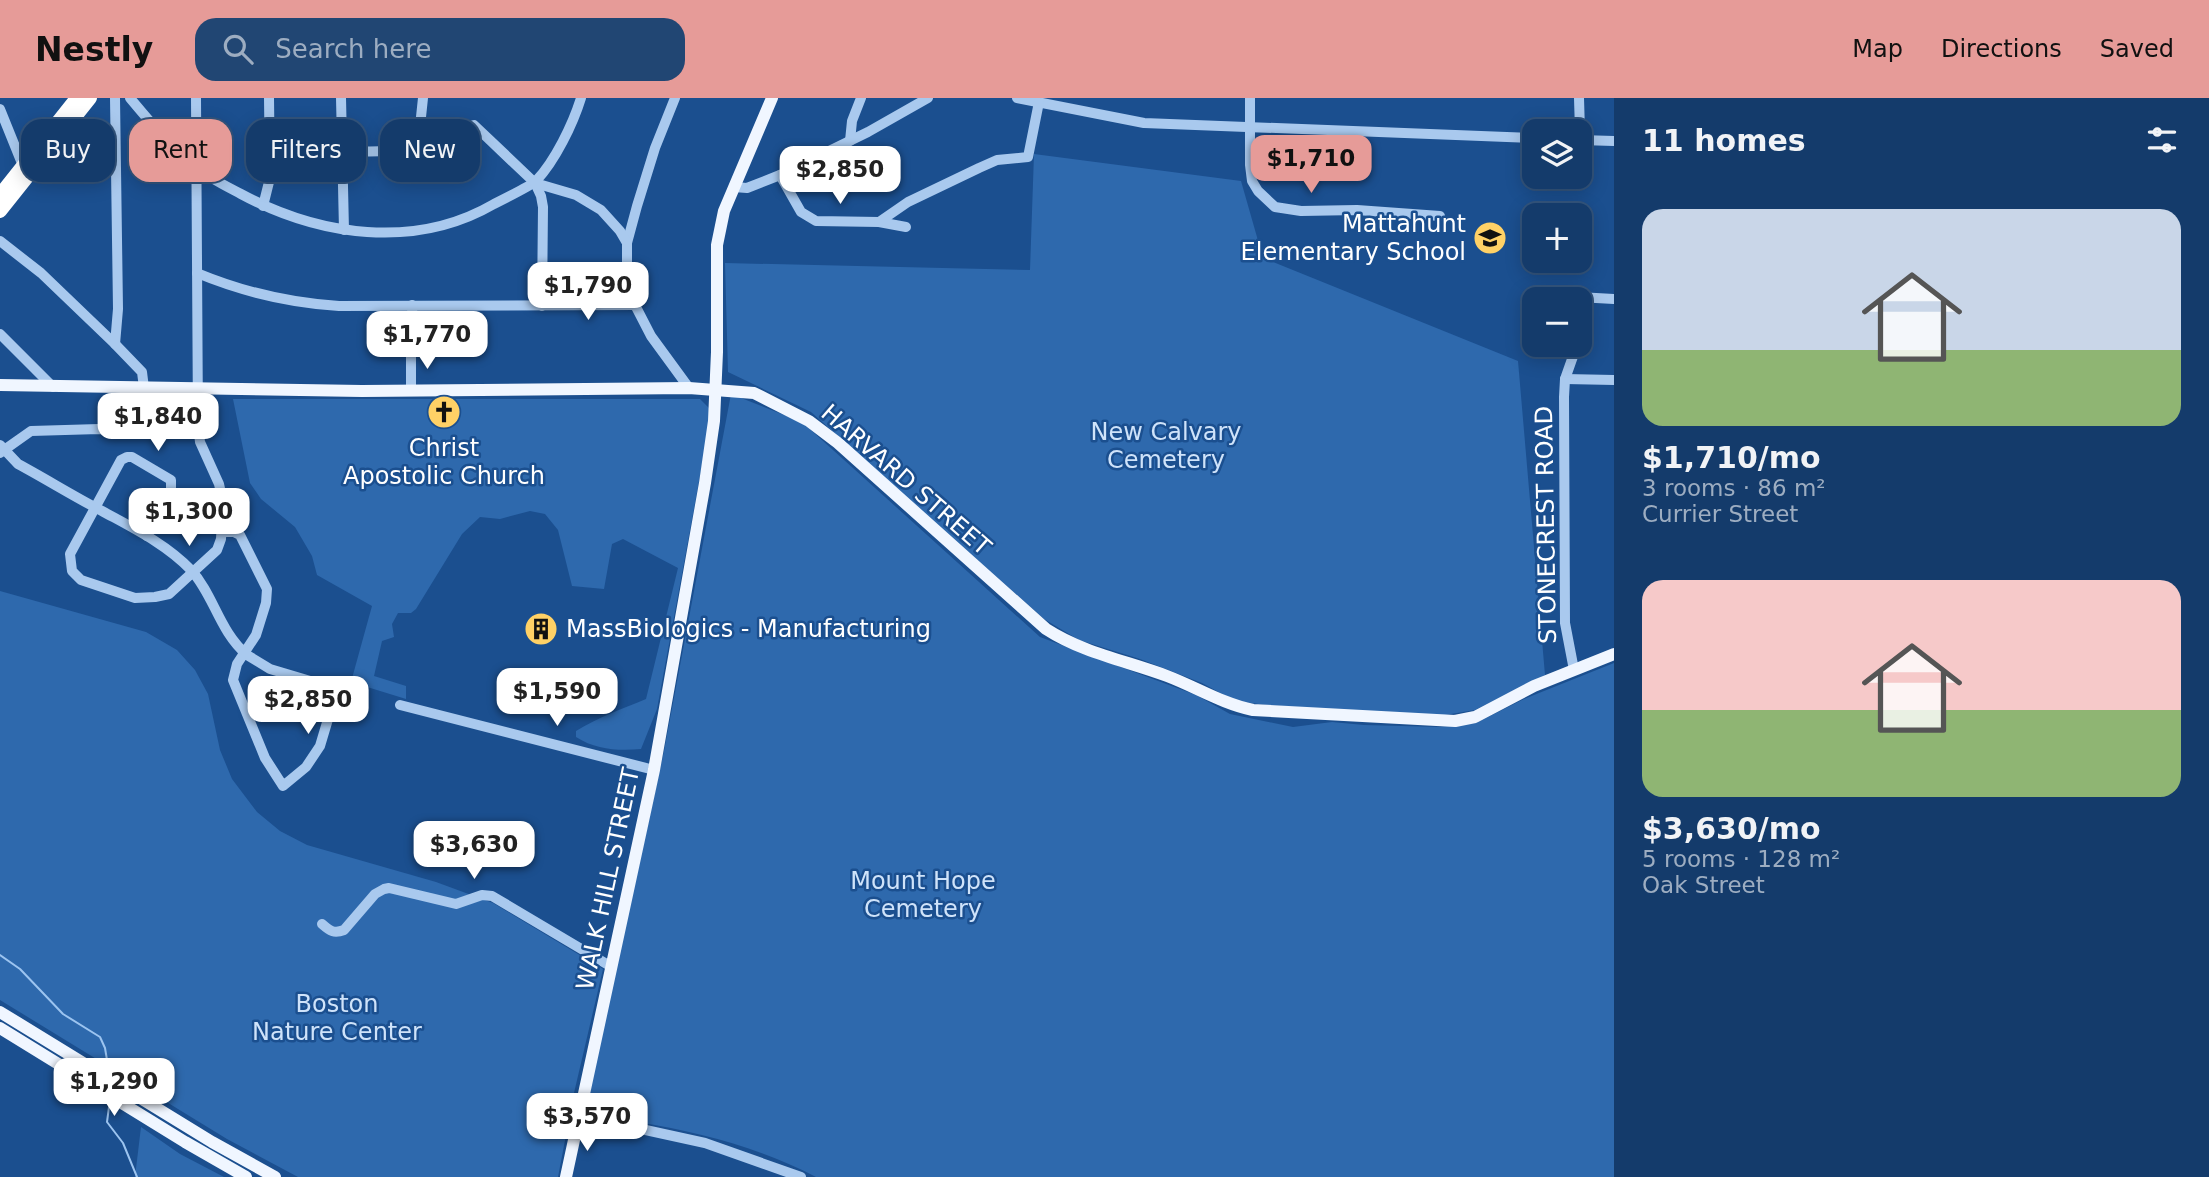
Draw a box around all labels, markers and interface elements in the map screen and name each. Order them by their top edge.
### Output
search box [195,18,685,81]
text: Nestly [35,30,153,69]
icon: search [219,30,257,68]
text: Search here [275,34,431,64]
text: Map [1852,35,1903,63]
text: Directions [1941,35,2062,63]
text: Saved [2100,35,2174,63]
chip: Buy [21,119,115,182]
chip: Rent [129,119,232,182]
chip: Filters [246,119,366,182]
chip: New [380,119,480,182]
map controls [1522,119,1592,357]
button: layers [1522,119,1592,189]
icon: filters [2143,121,2181,159]
text: 11 homes [1642,123,1806,158]
pin: $1,710 [1254,136,1368,195]
text: $1,710 [1267,145,1355,171]
pin: $2,850 [783,146,897,206]
text: $2,850 [796,156,884,182]
button: + [1522,203,1592,273]
place label: Mattahunt Elementary School [1241,210,1466,266]
school or university icon: Mattahunt Elementary School [1471,219,1509,257]
icon: home [1849,254,1975,380]
pin: $1,790 [531,262,645,322]
text: $1,790 [544,272,632,298]
button: − [1522,287,1592,357]
pin: $1,770 [370,312,484,371]
text: $1,770 [383,321,471,347]
church icon: Christ Apostolic Church [425,393,463,431]
pin: $1,840 [101,394,215,453]
street label: HARVARD STREET [816,399,997,561]
text: $1,840 [114,403,202,429]
street label: STONECREST ROAD [1530,406,1562,644]
park label: New Calvary Cemetery [1090,418,1242,474]
place label: Christ Apostolic Church [343,434,545,490]
text: $1,710/mo [1642,440,1821,475]
text: 3 rooms · 86 m² [1642,475,1826,501]
pin: $1,300 [132,489,246,548]
text: $1,300 [145,498,233,524]
text: Currier Street [1642,501,1798,527]
building icon: MassBiologics - Manufacturing [522,610,560,648]
place label: MassBiologics - Manufacturing [566,615,931,643]
icon: home [1849,625,1975,751]
pin: $1,590 [500,668,614,728]
pin: $2,850 [251,676,365,736]
text: $1,590 [513,678,601,704]
text: $2,850 [264,686,352,712]
street label: WALK HILL STREET [571,765,645,993]
text: $3,630/mo [1642,811,1821,846]
pin: $3,630 [417,822,531,881]
text: $3,630 [430,831,518,857]
text: 5 rooms · 128 m² [1642,846,1840,872]
park label: Mount Hope Cemetery [850,867,996,923]
text: Oak Street [1642,872,1765,898]
park label: Boston Nature Center [252,990,422,1046]
pin: $1,290 [57,1058,171,1118]
text: $1,290 [70,1068,158,1094]
pin: $3,570 [530,1094,644,1153]
text: $3,570 [543,1103,631,1129]

